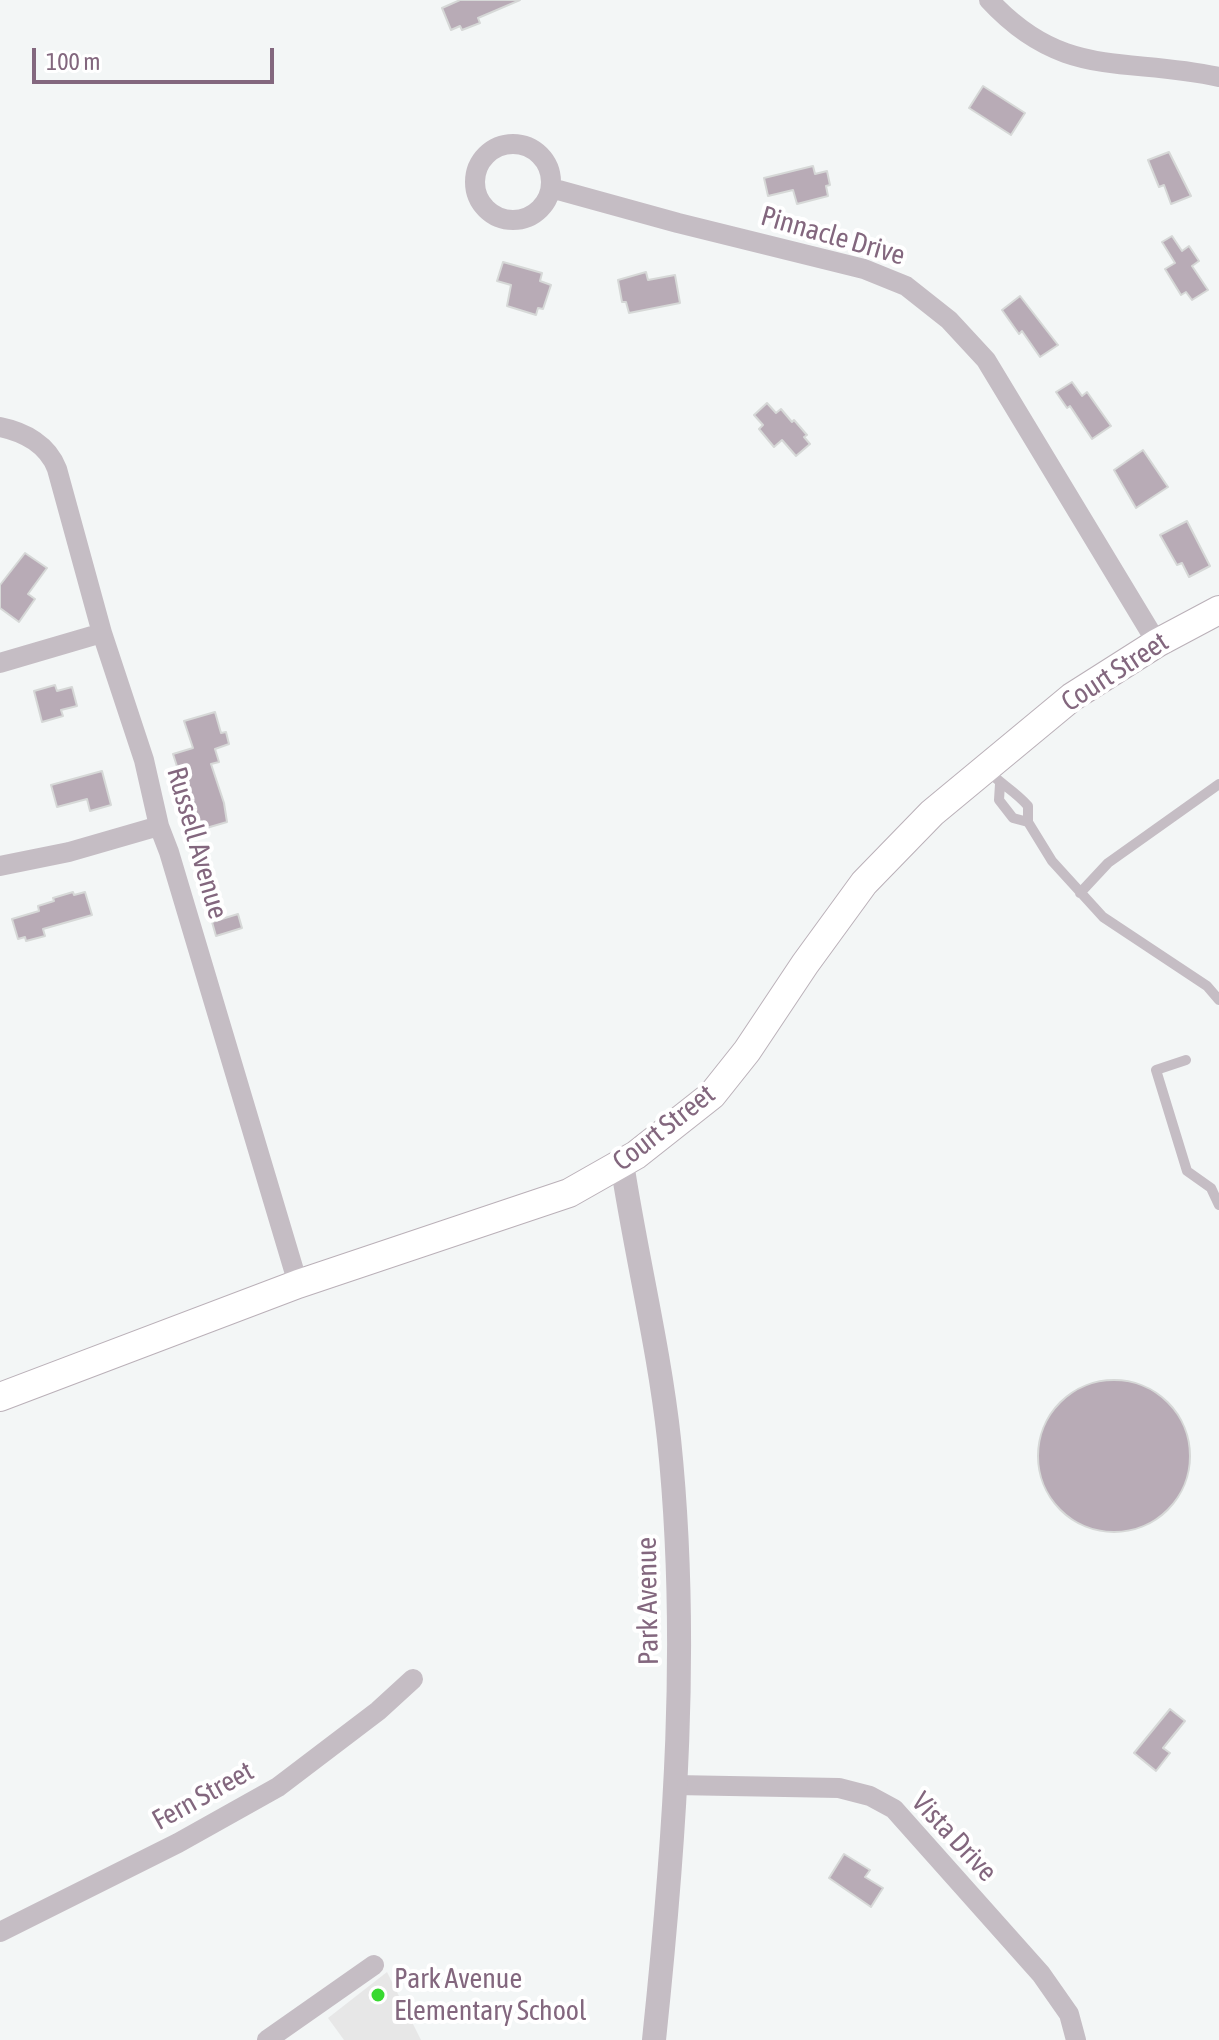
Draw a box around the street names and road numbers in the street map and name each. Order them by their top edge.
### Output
street label: Pinnacle Drive [757,199,909,273]
street label: Court Street [1055,625,1175,719]
street label: Russell Avenue [159,763,235,923]
street label: Court Street [606,1078,722,1178]
street label: Park Avenue [630,1537,666,1665]
street label: Fern Street [147,1755,259,1837]
street label: Vista Drive [904,1786,1004,1888]

